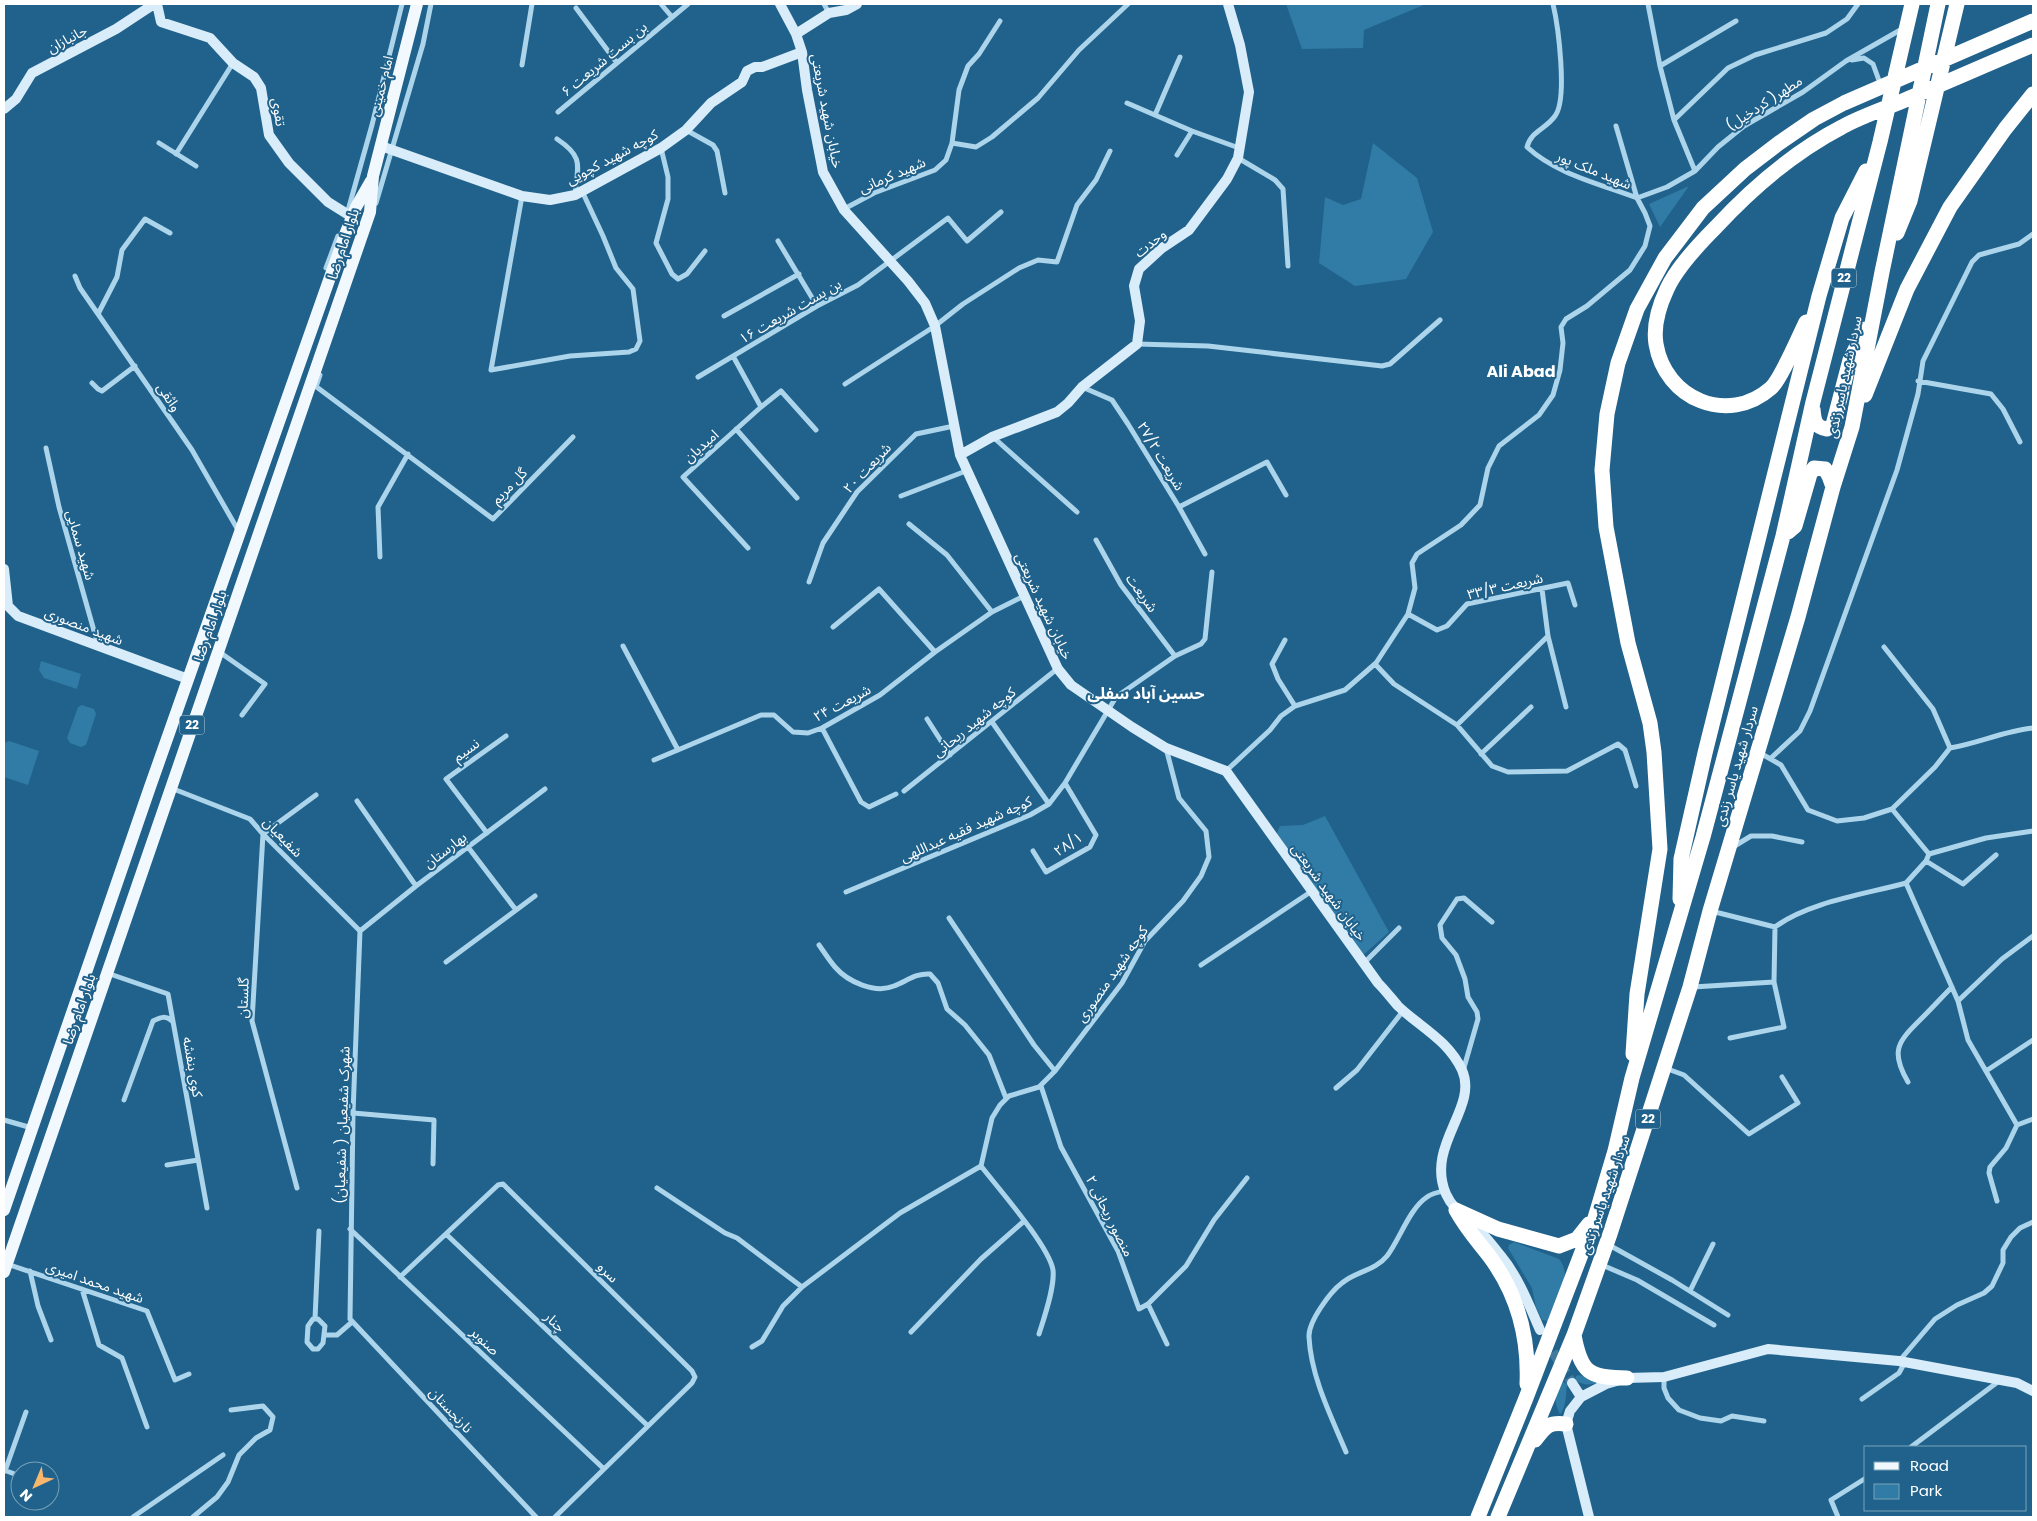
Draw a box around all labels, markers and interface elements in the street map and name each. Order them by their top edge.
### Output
street label: بن بست شریعت ۶ [557,17,652,101]
street label: جانبازان [43,20,91,58]
street label: خیابان شهید شریعتی [806,52,848,170]
street label: امام خمینی [364,54,399,119]
street label: مطهر( کردخیل) [1722,71,1806,135]
street label: تقوی [267,96,291,128]
street label: کوچه شهید کچویی [563,124,662,190]
street label: شهید ملک پور [1552,145,1635,194]
street label: شهید کرمانی [856,152,928,198]
street label: بلوار امام رضا [322,206,365,282]
street label: وحدت [1130,224,1170,262]
road number: 22 [1832,268,1856,288]
street label: بن بست شریعت ۱۶ [735,273,845,348]
street label: سردار شهید یاسر زندی [1821,314,1867,440]
district label: Ali Abad [1486,360,1556,383]
street label: واثقی [152,379,186,415]
street label: شریعت ۲۷/۲ [1133,418,1189,494]
street label: امیدیان [679,425,723,467]
street label: شریعت ۲۰ [838,438,896,498]
street label: گل مریم [486,463,532,510]
street label: شهید سمایی [61,508,101,582]
street label: خیابان شهید شریعتی [1010,549,1078,663]
street label: شریعت ۳۳/۳ [1465,568,1545,604]
street label: شریعت [1121,570,1163,616]
street label: بلوار امام رضا [189,588,232,664]
street label: شهید منصوری [42,602,126,650]
street label: شریعت ۲۴ [810,679,874,727]
street label: کوچه شهید ریحانی [928,682,1020,762]
district label: حسین آباد سفلی [1087,682,1205,705]
street label: سردار شهید یاسر زندی [1709,703,1763,829]
road number: 22 [180,716,204,734]
street label: نسیم [448,733,484,767]
street label: کوچه شهید فقیه عبداللهی [897,791,1035,867]
street label: شفیعیان [259,812,307,862]
street label: بهارستان [419,827,471,873]
street label: ۲۸/۱ [1050,827,1086,861]
street label: خیابان شهید شریعتی [1287,839,1371,945]
street label: کوچه شهید منصوری [1071,922,1153,1026]
street label: بلوار امام رضا [58,971,101,1047]
street label: گلستان [232,977,254,1019]
street label: کوی بنفشه [178,1035,208,1099]
street label: شهرک شفیعیان ( شفیعیان) [329,1046,355,1204]
road number: 22 [1636,1110,1660,1128]
street label: سردار شهید یاسر زندی [1575,1133,1635,1257]
street label: منصور ریحانی ۲ [1081,1172,1139,1260]
street label: شهید محمد امیری [43,1256,147,1308]
street label: سرو [593,1257,623,1287]
street label: چنار [539,1306,570,1337]
street label: صنوبر [465,1322,504,1360]
street label: نارنجستان [425,1383,478,1437]
legend [1864,1446,2027,1511]
text: Road [1910,1455,1949,1476]
north arrow [10,1461,60,1511]
text: Park [1910,1480,1942,1501]
text: N [15,1485,37,1506]

